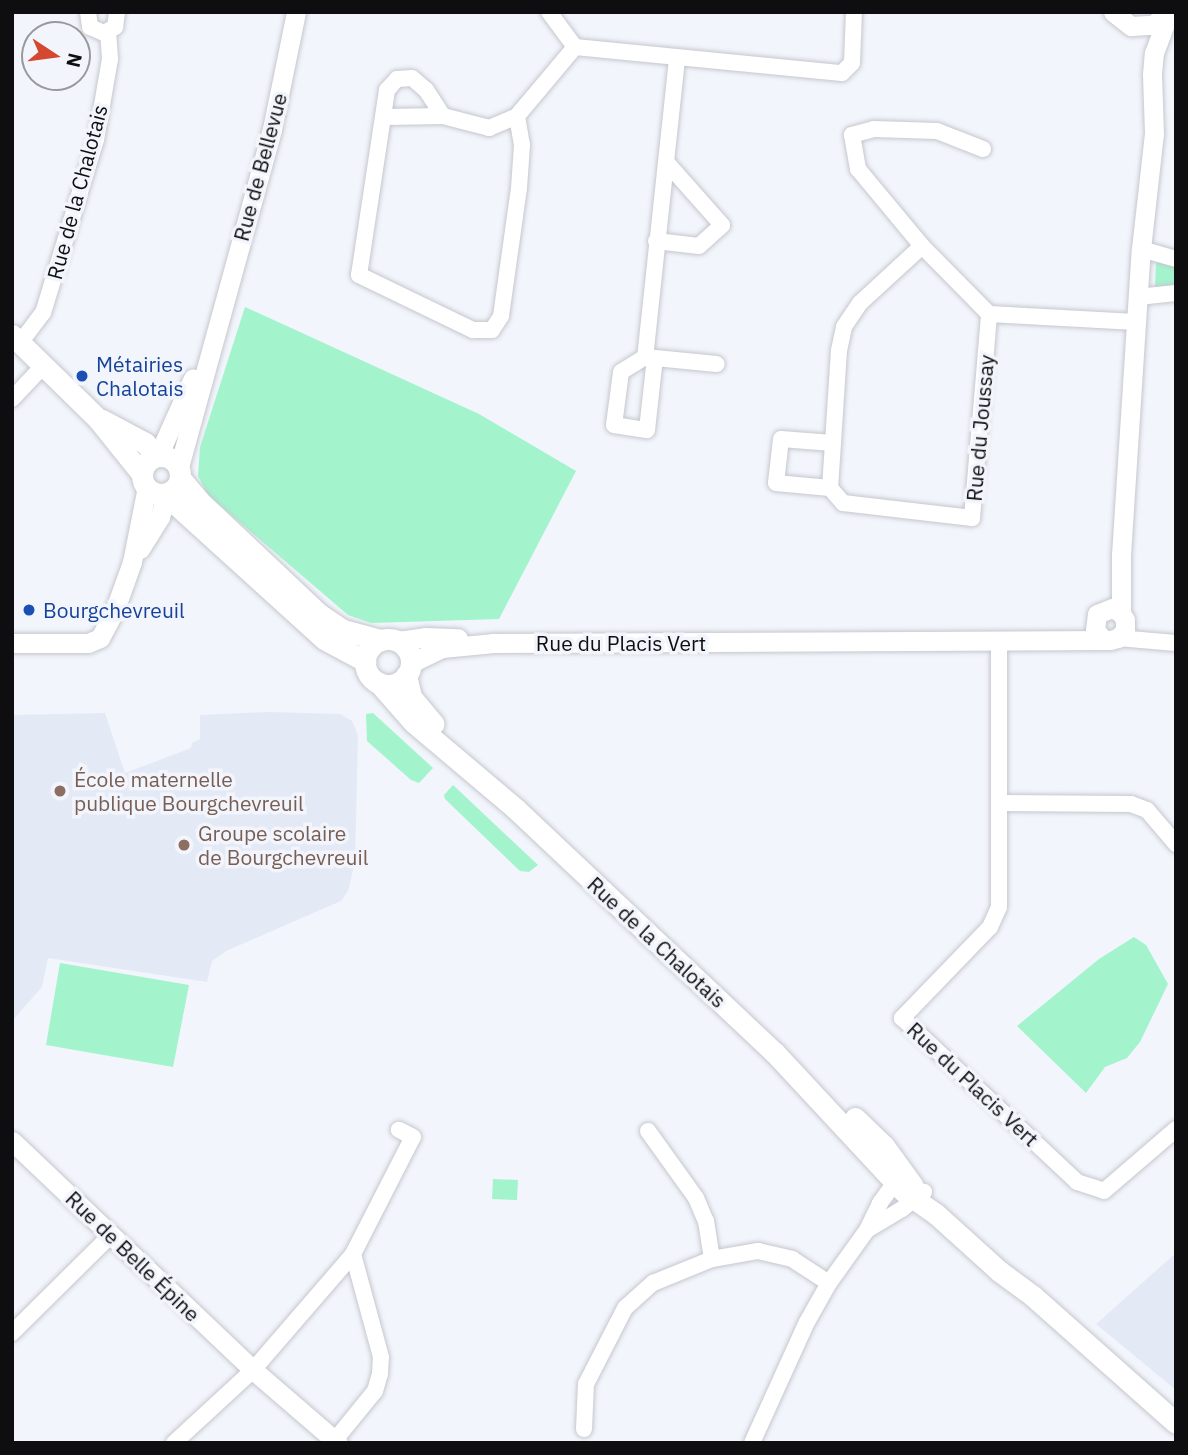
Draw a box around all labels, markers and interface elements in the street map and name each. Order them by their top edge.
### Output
north arrow [21,21,91,91]
text: N [61,51,88,70]
street label: Rue de Bellevue [228,90,292,244]
street label: Rue de la Chalotais [42,102,112,282]
place label: Métairies Chalotais [96,351,184,401]
street label: Rue du Joussay [961,354,999,502]
marker: Métairies Chalotais [74,368,90,384]
place label: Bourgchevreuil [43,597,185,623]
marker: Bourgchevreuil [21,602,37,618]
street label: Rue du Placis Vert [536,630,706,656]
place label: École maternelle publique Bourgchevreuil [74,766,304,816]
marker: École maternelle publique Bourgchevreuil [52,783,68,799]
place label: Groupe scolaire de Bourgchevreuil [198,820,368,870]
marker: Groupe scolaire de Bourgchevreuil [176,837,192,853]
street label: Rue de la Chalotais [583,871,731,1013]
street label: Rue du Placis Vert [902,1017,1044,1151]
street label: Rue de Belle Épine [61,1186,205,1326]

